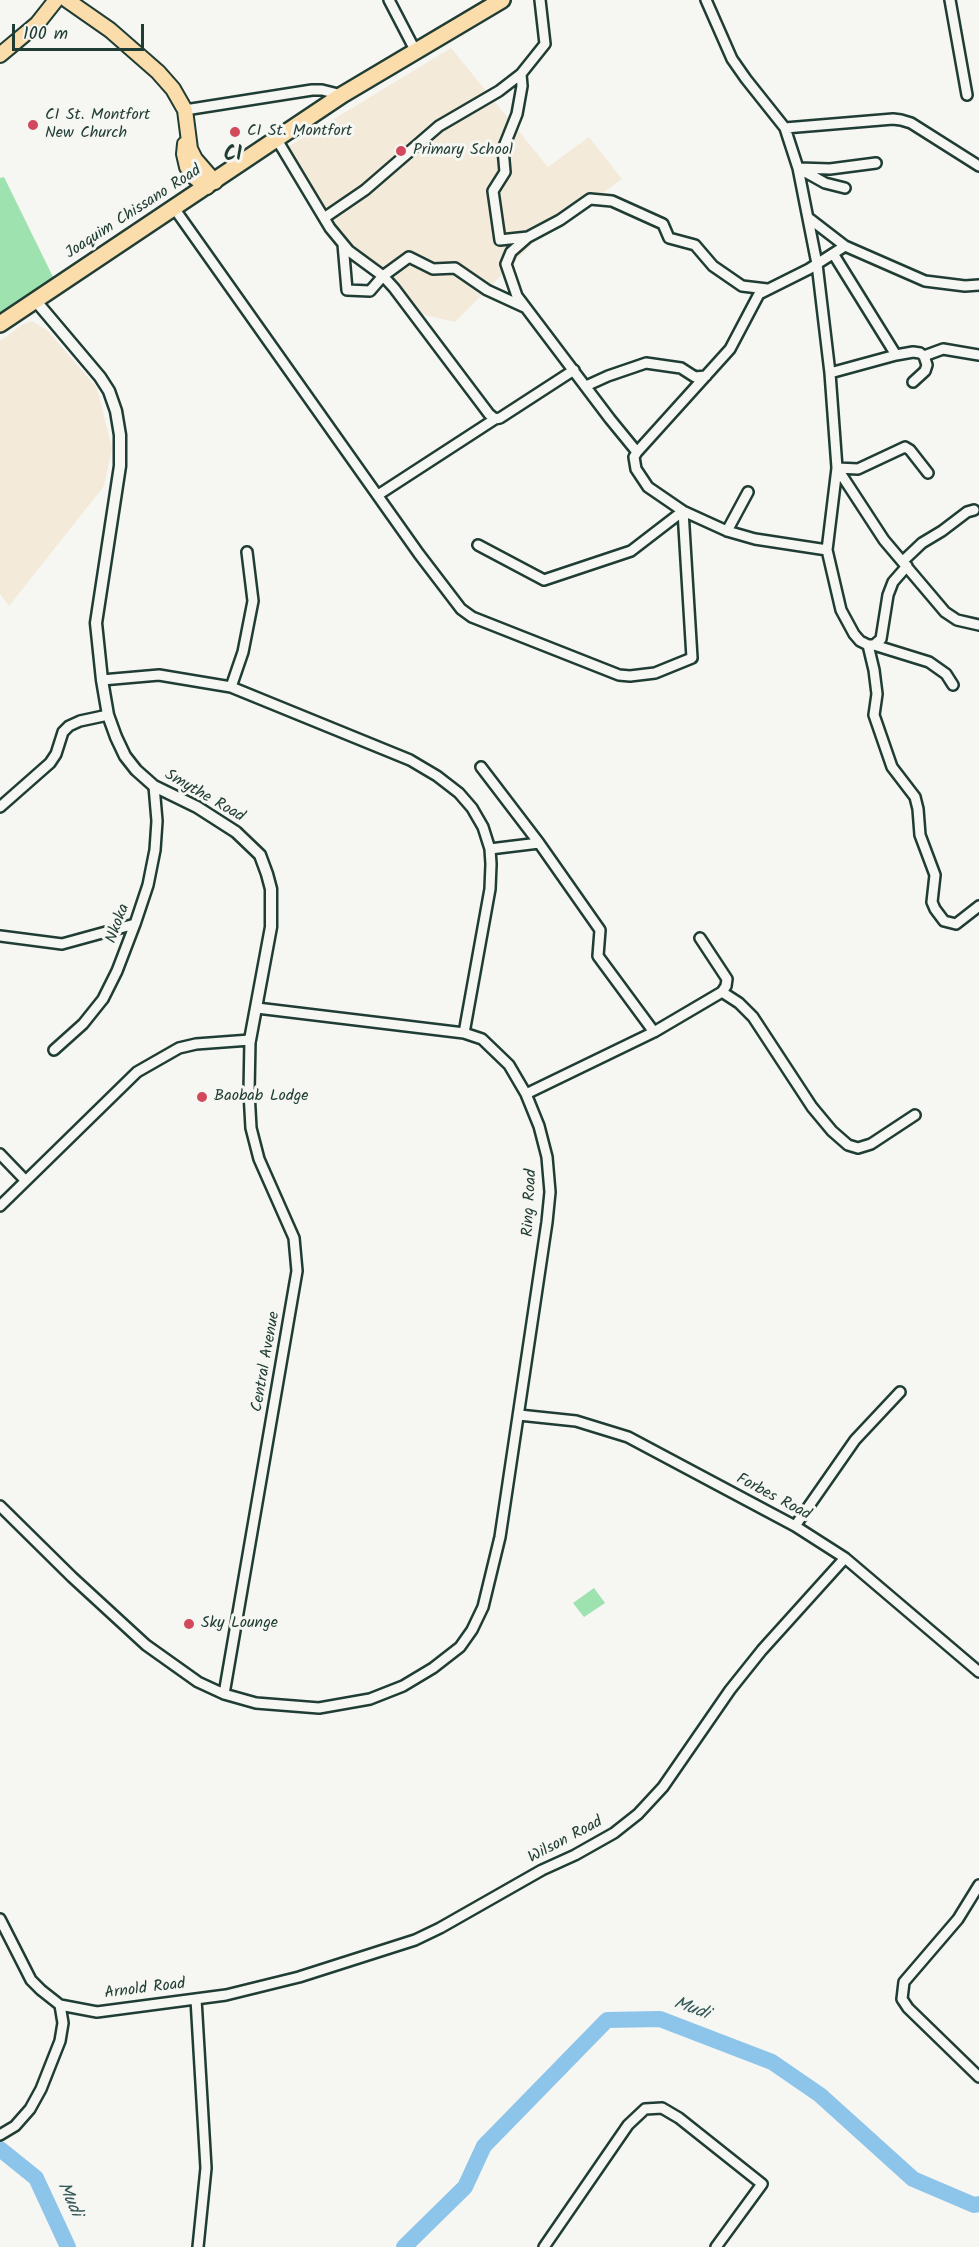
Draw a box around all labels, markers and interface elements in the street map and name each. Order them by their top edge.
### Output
scale bar [15,12,147,50]
text: 100 m [23,20,68,49]
place label: CI St. Montfort New Church [45,106,150,144]
marker: CI St. Montfort New Church [26,118,40,132]
place label: CI St. Montfort [247,122,352,142]
marker: CI St. Montfort [228,125,242,139]
place label: Primary School [413,141,513,161]
marker: Primary School [394,144,408,158]
district label: CI [224,145,242,169]
street label: Joaquim Chissano Road [63,162,205,264]
street label: Smythe Road [161,766,247,828]
street label: Nkoka [103,902,135,946]
place label: Baobab Lodge [214,1087,308,1107]
marker: Baobab Lodge [195,1090,209,1104]
street label: Ring Road [520,1169,542,1237]
street label: Central Avenue [249,1310,285,1414]
street label: Forbes Road [732,1470,814,1526]
place label: Sky Lounge [201,1614,278,1634]
marker: Sky Lounge [182,1617,196,1631]
street label: Wilson Road [526,1813,606,1869]
street label: Arnold Road [104,1976,186,2004]
water label: Mudi [670,1994,712,2026]
water label: Mudi [51,2179,85,2221]

